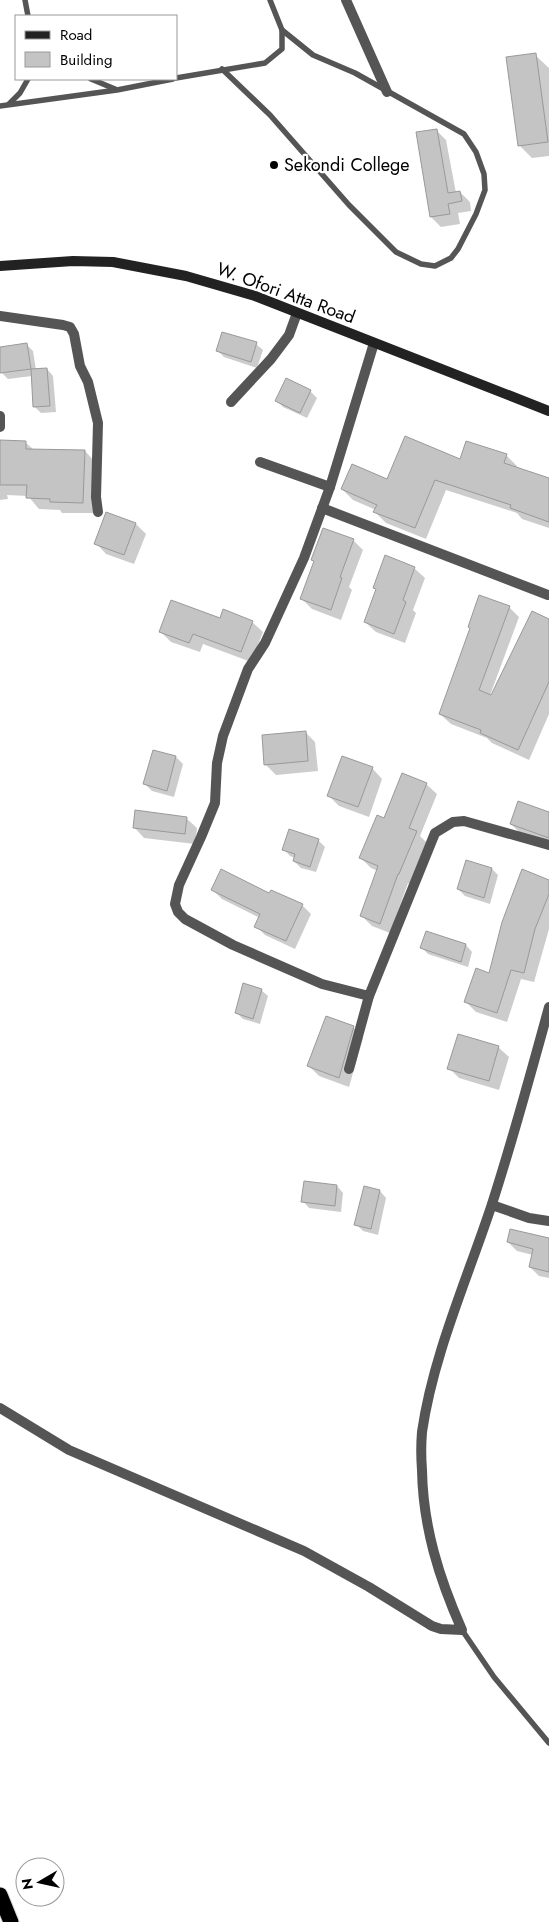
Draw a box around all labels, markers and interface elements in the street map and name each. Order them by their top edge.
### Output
legend [15,15,178,80]
text: Road [60,24,92,46]
text: Building [60,49,112,71]
place label: Sekondi College [284,152,410,178]
marker: Sekondi College [268,159,280,171]
street label: W. Ofori Atta Road [213,256,359,330]
north arrow [15,1857,65,1907]
text: N [16,1877,38,1891]

